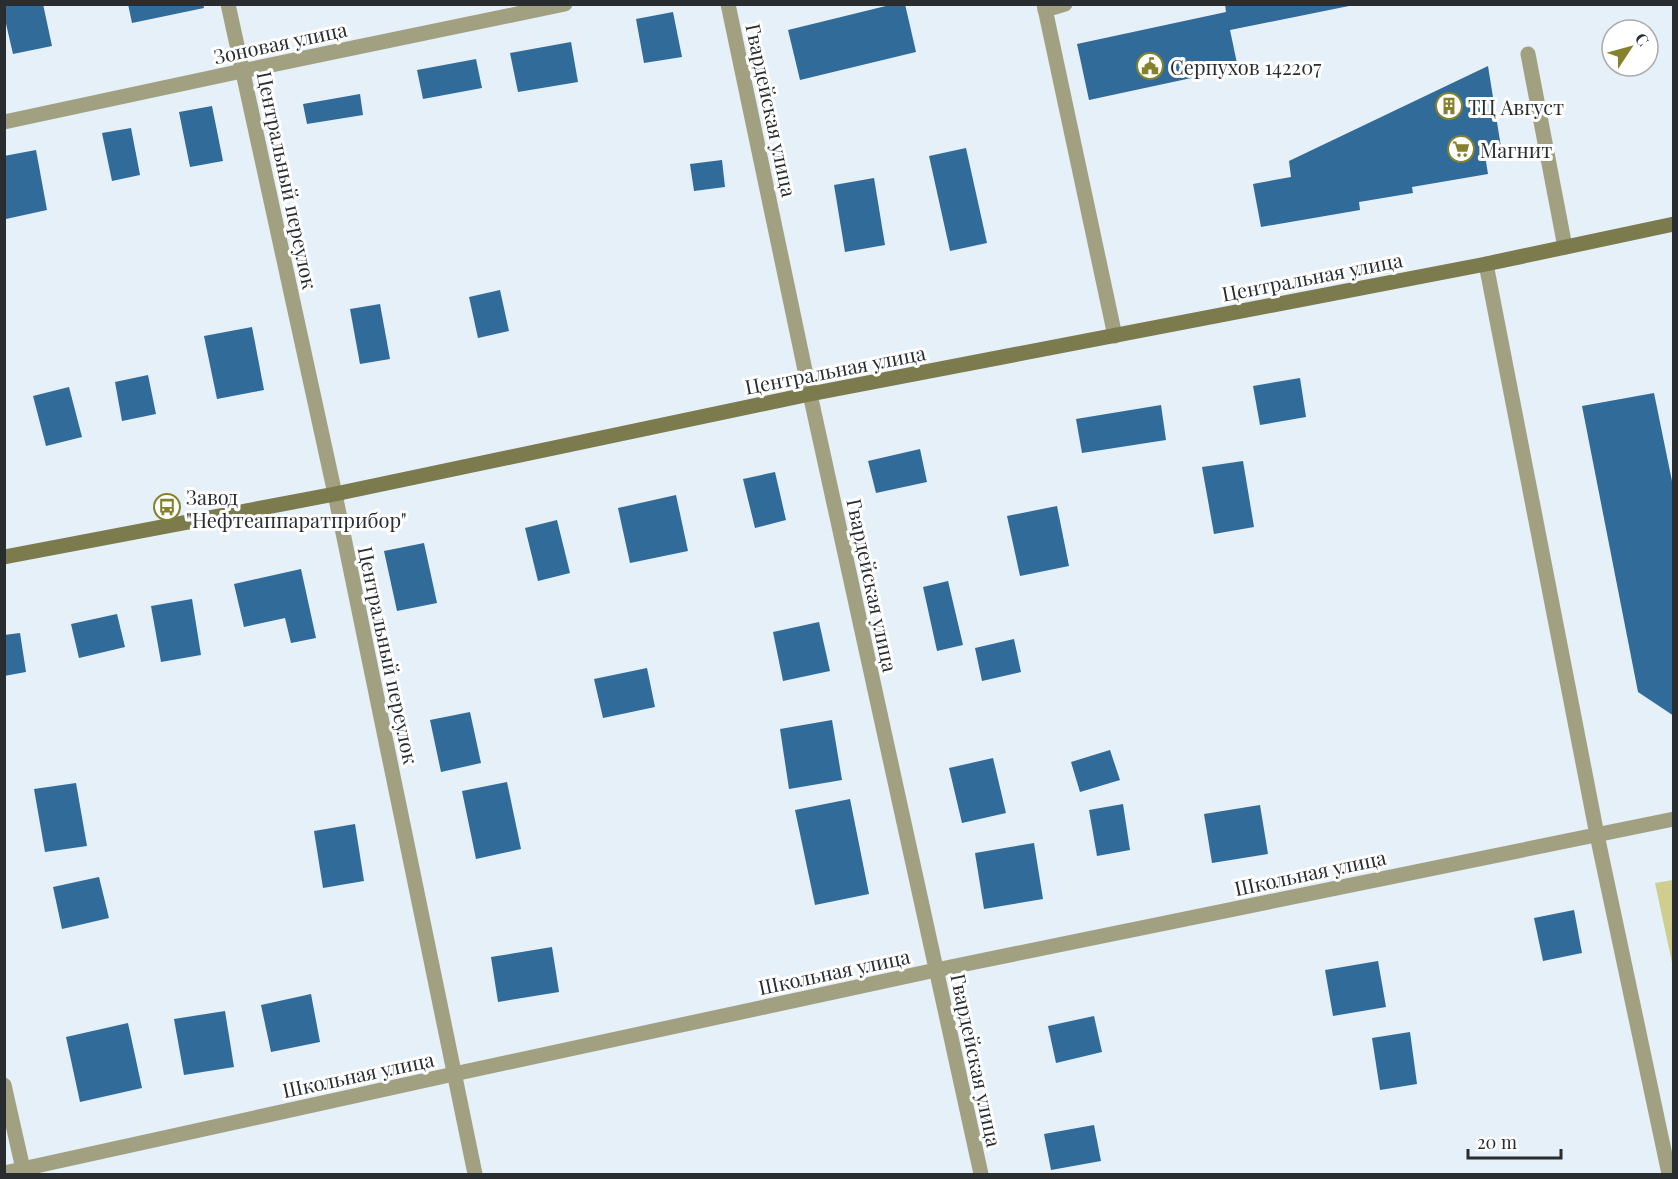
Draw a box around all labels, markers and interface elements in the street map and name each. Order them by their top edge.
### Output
street label: Зоновая улица [211,15,349,69]
north arrow [1600,18,1660,78]
street label: Гвардейская улица [740,21,804,199]
text: С [1631,28,1654,50]
public building icon: Серпухов 142207 [1135,51,1165,81]
place label: Серпухов 142207 [1170,53,1321,80]
street label: Центральный переулок [252,69,324,292]
building icon: ТЦ Август [1434,91,1464,121]
place label: ТЦ Август [1468,93,1564,120]
supermarket icon: Магнит [1446,134,1476,164]
place label: Магнит [1480,136,1552,163]
street label: Центральная улица [1219,245,1405,307]
street label: Центральная улица [742,338,928,400]
place label: Завод "Нефтеаппаратприбор" [186,483,407,533]
bus stop icon: Завод "Нефтеаппаратприбор" [152,492,182,522]
street label: Гвардейская улица [841,496,905,674]
street label: Центральный переулок [353,544,425,767]
street label: Школьная улица [1232,843,1388,901]
street label: Школьная улица [756,942,912,1000]
street label: Гвардейская улица [945,971,1009,1149]
street label: Школьная улица [280,1045,436,1103]
scale bar [1468,1122,1561,1160]
text: 20 m [1477,1130,1517,1154]

